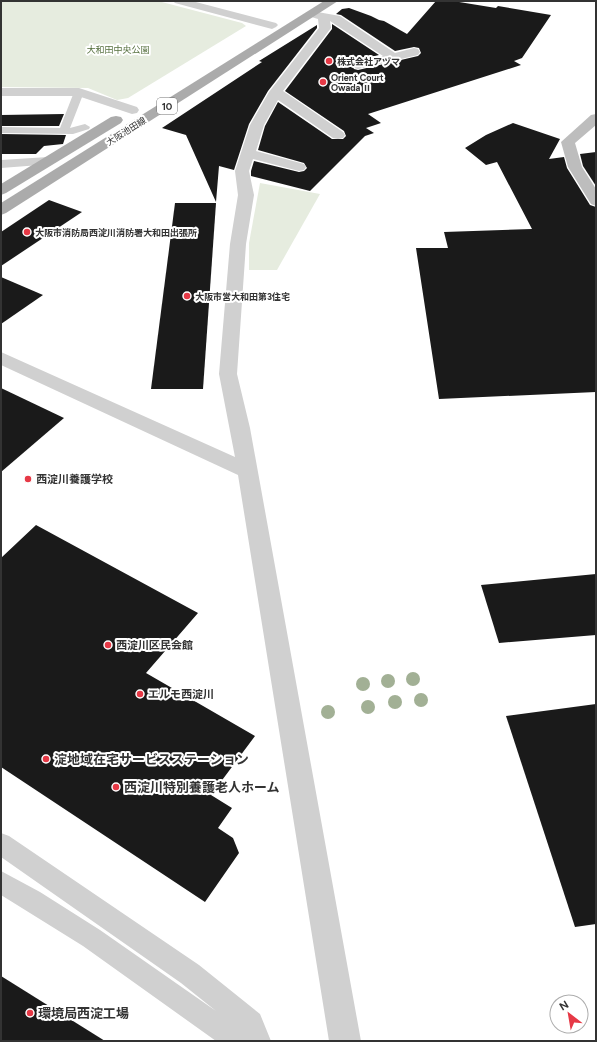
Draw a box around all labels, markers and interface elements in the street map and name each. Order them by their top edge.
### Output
park label: 大和田中央公園 [86,44,150,55]
marker: 株式会社アヅマ [324,56,334,66]
place label: 株式会社アヅマ [337,56,400,67]
place label: Orient Court Owada Ⅱ [331,72,384,93]
marker: Orient Court Owada Ⅱ [318,77,328,87]
road number: 10 [157,98,177,114]
street label: 大阪池田線 [104,114,149,148]
marker: 大阪市消防局西淀川消防署大和田出張所 [22,227,32,237]
place label: 大阪市消防局西淀川消防署大和田出張所 [35,227,197,238]
marker: 大阪市営大和田第3住宅 [182,291,192,301]
place label: 大阪市営大和田第3住宅 [195,291,290,302]
place label: 西淀川養護学校 [36,473,113,486]
marker: 西淀川養護学校 [23,474,33,484]
place label: 西淀川区民会館 [116,639,193,652]
marker: 西淀川区民会館 [103,640,113,650]
place label: エルモ西淀川 [148,688,214,701]
marker: エルモ西淀川 [135,689,145,699]
place label: 淀地域在宅サービスステーション [54,752,249,767]
marker: 淀地域在宅サービスステーション [41,754,51,764]
place label: 西淀川特別養護老人ホーム [124,780,280,795]
marker: 西淀川特別養護老人ホーム [111,782,121,792]
north arrow [549,994,589,1034]
text: N [557,998,571,1014]
place label: 環境局西淀工場 [38,1006,129,1021]
marker: 環境局西淀工場 [25,1008,35,1018]

